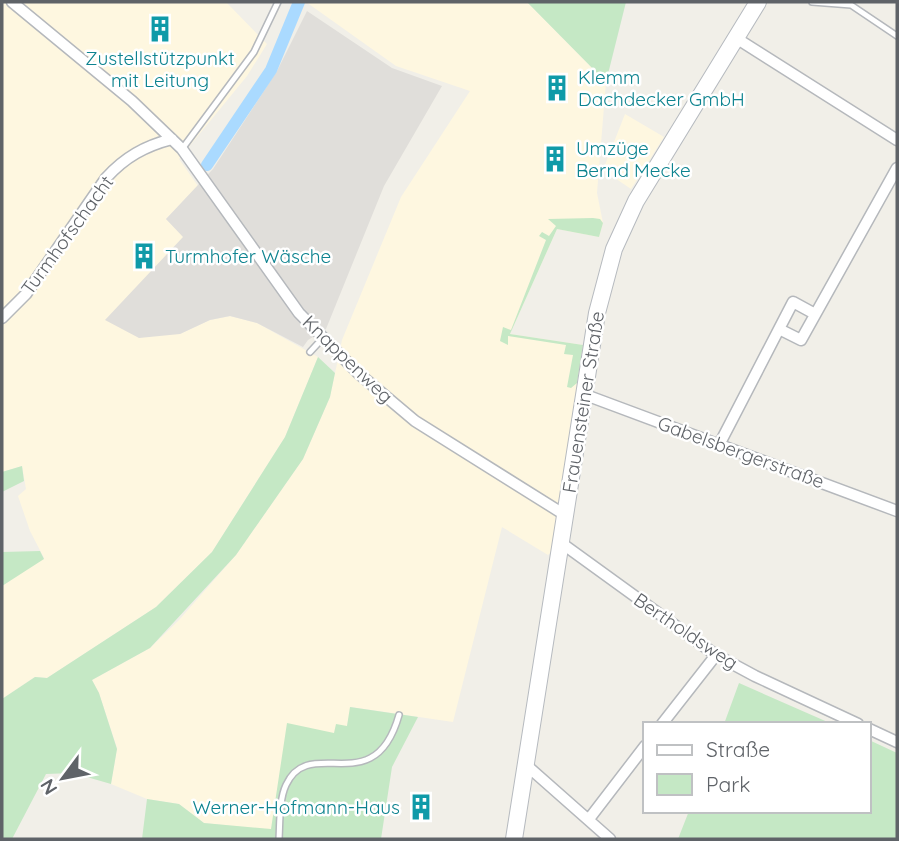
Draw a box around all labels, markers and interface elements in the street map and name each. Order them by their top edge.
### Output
building icon: Zustellstützpunkt mit Leitung [145,14,175,44]
place label: Zustellstützpunkt mit Leitung [85,46,235,92]
place label: Klemm Dachdecker GmbH [578,65,745,111]
building icon: Klemm Dachdecker GmbH [542,73,572,103]
place label: Umzüge Bernd Mecke [576,136,691,182]
building icon: Umzüge Bernd Mecke [540,144,570,174]
street label: Turmhofschacht [16,171,118,299]
building icon: Turmhofer Wäsche [129,241,159,271]
place label: Turmhofer Wäsche [165,244,331,268]
street label: Frauensteiner Straße [557,309,609,495]
street label: Knappenweg [298,310,398,408]
street label: Gabelsbergerstraße [654,411,828,493]
street label: Bertholdsweg [629,587,743,675]
legend [643,722,871,813]
text: Straße [706,736,770,762]
north arrow [28,743,98,813]
text: Park [706,771,750,797]
text: N [35,775,62,799]
building icon: Werner-Hofmann-Haus [406,792,436,822]
place label: Werner-Hofmann-Haus [193,795,400,819]

